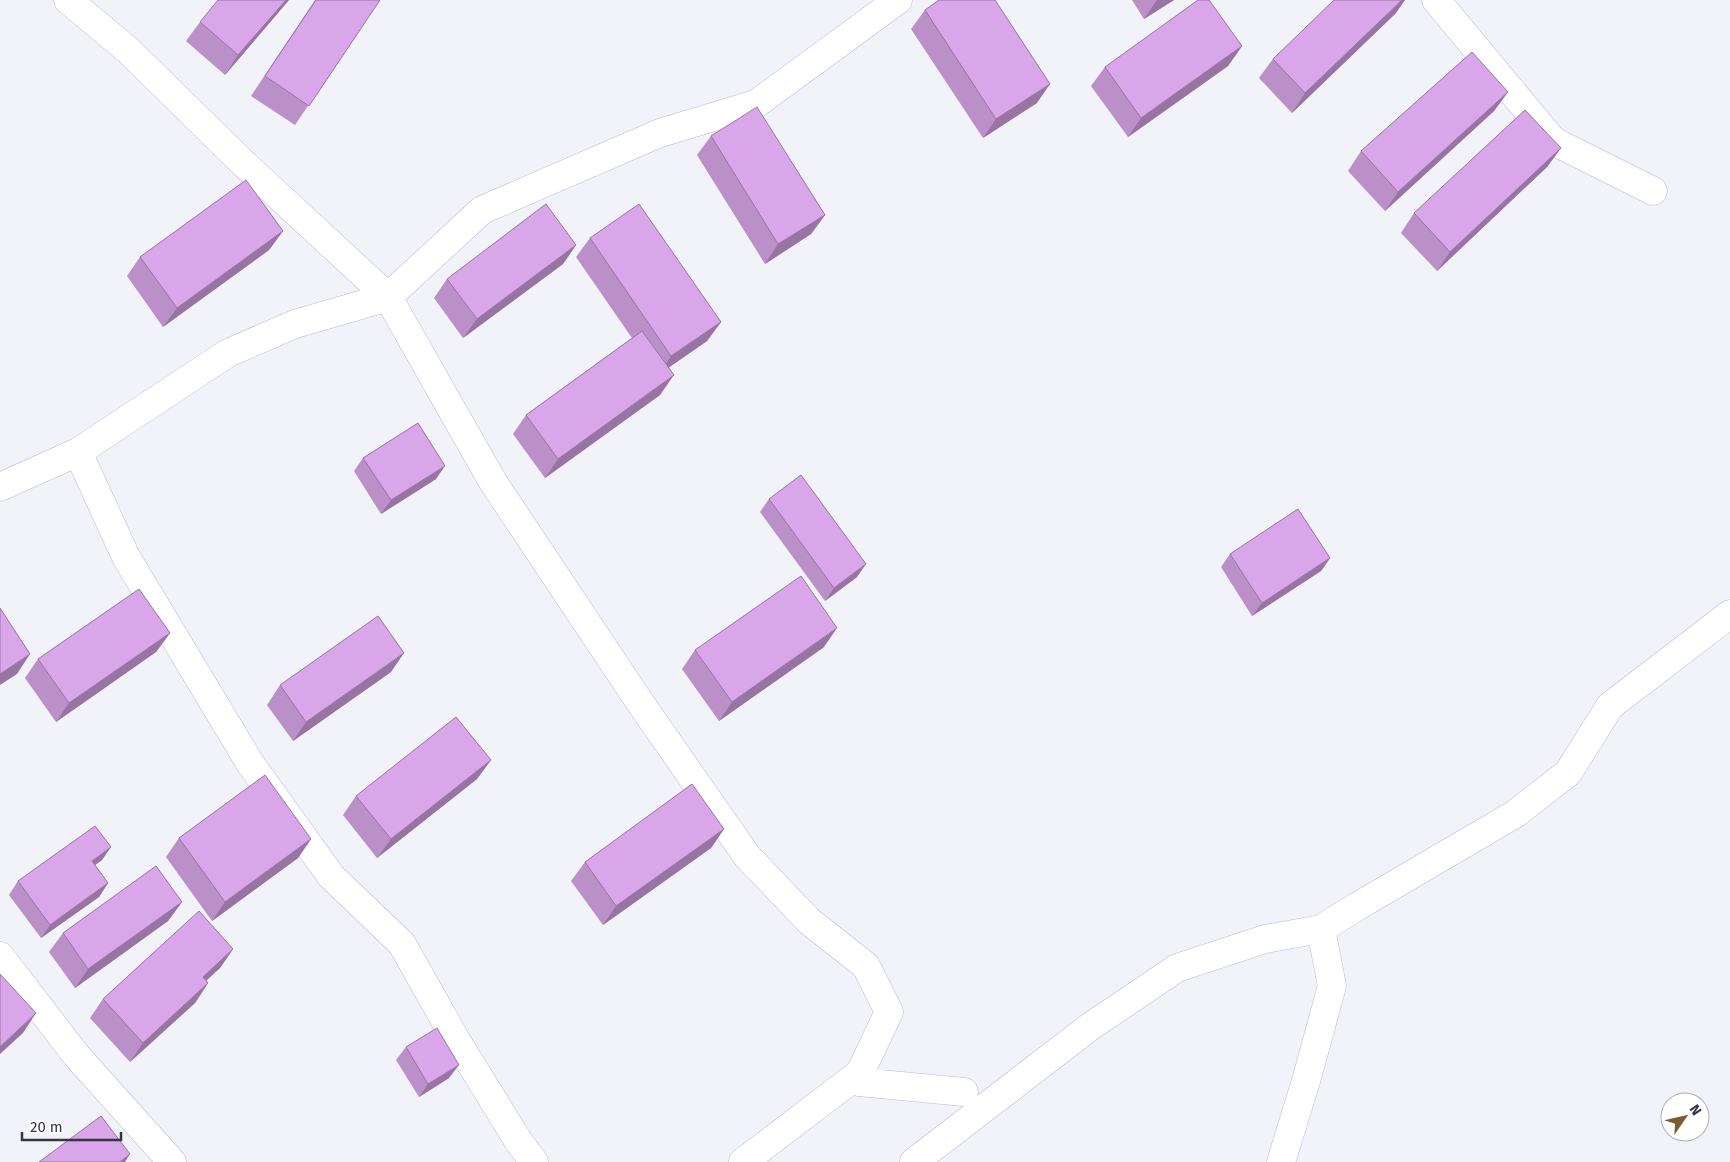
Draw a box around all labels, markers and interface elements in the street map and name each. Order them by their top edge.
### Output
north arrow [1660,1092,1710,1142]
text: N [1686,1101,1705,1119]
scale bar [22,1110,121,1142]
text: 20 m [30,1118,63,1136]

